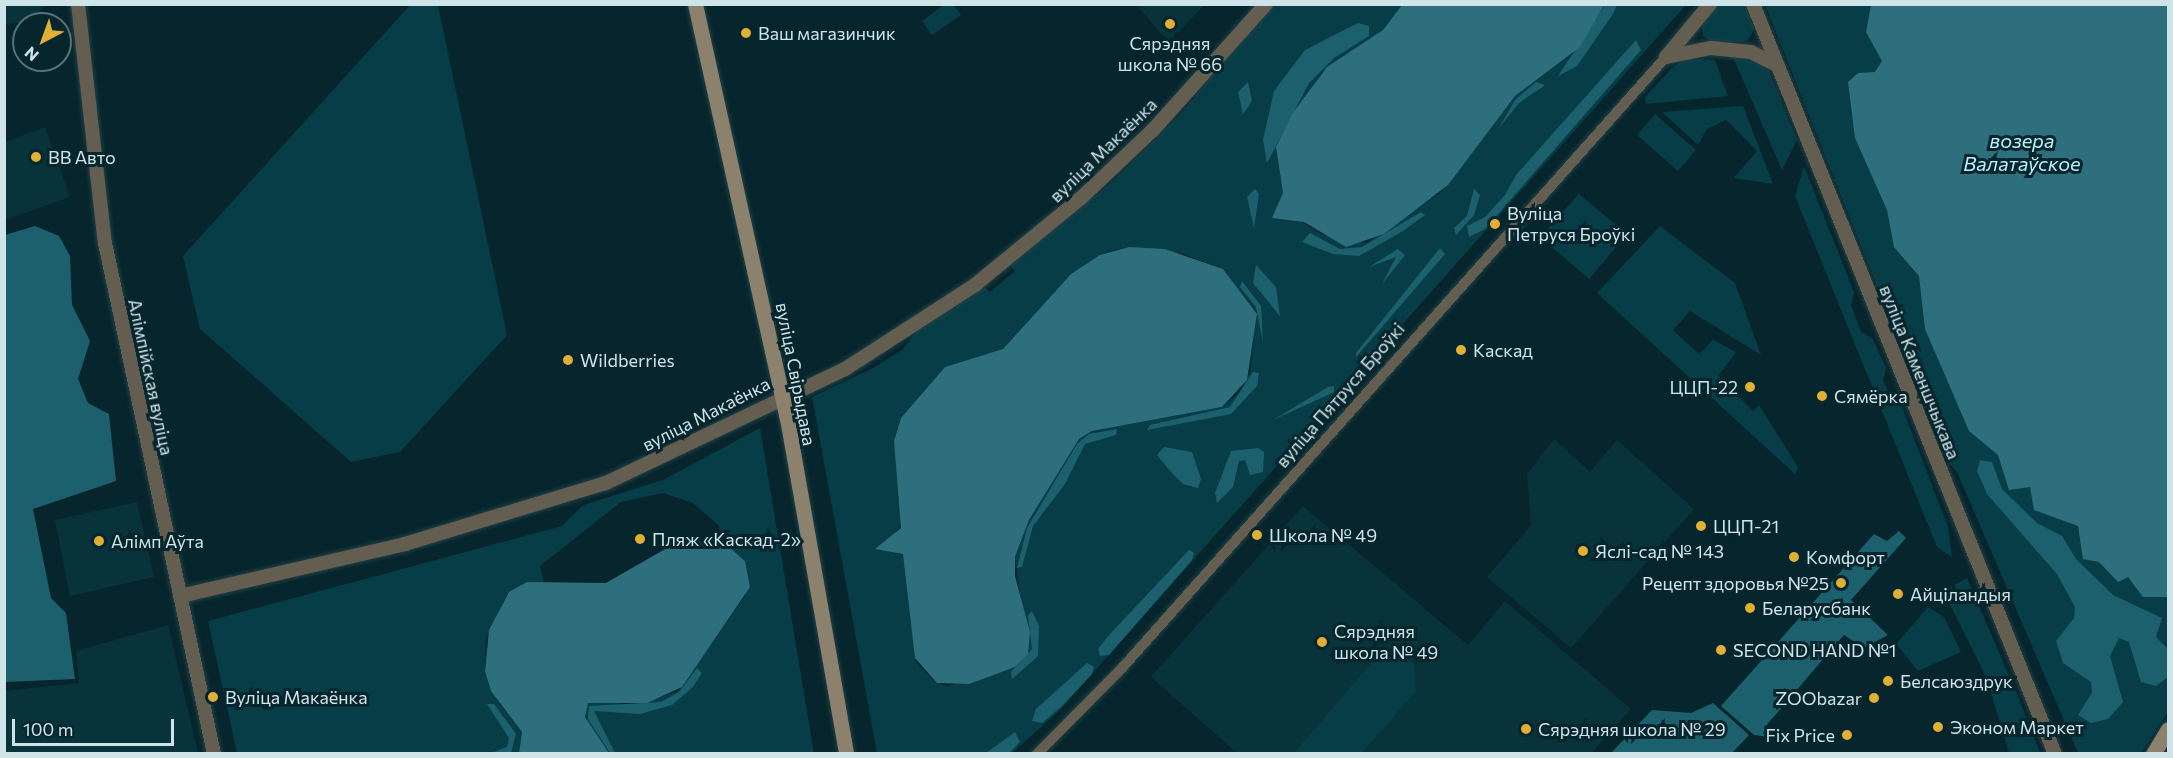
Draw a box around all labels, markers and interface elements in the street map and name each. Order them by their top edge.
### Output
north arrow [12,12,72,72]
marker: Сярэдняя школа № 66 [1163,17,1177,31]
place label: Ваш магазинчик [758,22,896,44]
marker: Ваш магазинчик [739,26,753,40]
place label: Сярэдняя школа № 66 [1118,33,1222,76]
text: N [20,43,42,66]
street label: вуліца Макаёнка [1045,93,1161,207]
water label: возера Валатаўское [1963,128,2081,175]
place label: ВВ Авто [48,146,116,168]
marker: ВВ Авто [29,150,43,164]
place label: Вуліца Петруся Броўкі [1507,203,1635,246]
marker: Вуліца Петруся Броўкі [1488,217,1502,231]
street label: вуліца Каменшчыкава [1875,282,1965,462]
street label: Алімпійская вуліца [124,297,178,457]
street label: вуліца Свірыдава [772,301,820,447]
street label: вуліца Пятруся Броўкі [1271,318,1409,472]
place label: Каскад [1473,339,1533,361]
marker: Каскад [1454,343,1468,357]
place label: Wildberries [580,349,675,371]
marker: Wildberries [561,353,575,367]
street label: вуліца Макаёнка [638,372,774,456]
place label: ЦЦП-22 [1669,376,1738,398]
marker: ЦЦП-22 [1743,380,1757,394]
place label: Сямёрка [1834,385,1908,407]
marker: Сямёрка [1815,389,1829,403]
place label: ЦЦП-21 [1713,515,1779,537]
marker: ЦЦП-21 [1694,519,1708,533]
place label: Школа № 49 [1269,524,1377,546]
place label: Пляж «Каскад-2» [652,528,801,550]
marker: Школа № 49 [1250,528,1264,542]
place label: Алімп Аўта [111,530,204,552]
marker: Пляж «Каскад-2» [633,532,647,546]
marker: Алімп Аўта [92,534,106,548]
place label: Яслі-сад № 143 [1595,540,1724,562]
marker: Яслі-сад № 143 [1576,544,1590,558]
place label: Комфорт [1806,546,1885,568]
marker: Комфорт [1787,550,1801,564]
place label: Рецепт здоровья №25 [1642,572,1829,594]
marker: Рецепт здоровья №25 [1834,576,1848,590]
place label: Айціландыя [1910,583,2011,605]
marker: Айціландыя [1891,587,1905,601]
place label: Беларусбанк [1762,597,1871,619]
marker: Беларусбанк [1743,601,1757,615]
place label: Сярэдняя школа № 49 [1334,621,1438,664]
marker: Сярэдняя школа № 49 [1315,635,1329,649]
place label: SECOND HAND №1 [1733,639,1897,661]
marker: SECOND HAND №1 [1714,643,1728,657]
place label: Белсаюздрук [1900,670,2013,692]
marker: Белсаюздрук [1881,674,1895,688]
place label: Вуліца Макаёнка [225,686,368,708]
place label: ZOObazar [1775,687,1862,709]
marker: Вуліца Макаёнка [206,690,220,704]
marker: ZOObazar [1867,691,1881,705]
scale bar [15,707,177,745]
place label: Эконом Маркет [1950,716,2084,738]
text: 100 m [23,718,73,740]
place label: Сярэдняя школа № 29 [1538,718,1726,740]
marker: Эконом Маркет [1931,720,1945,734]
marker: Сярэдняя школа № 29 [1519,722,1533,736]
place label: Fix Price [1766,724,1835,746]
marker: Fix Price [1840,728,1854,742]

